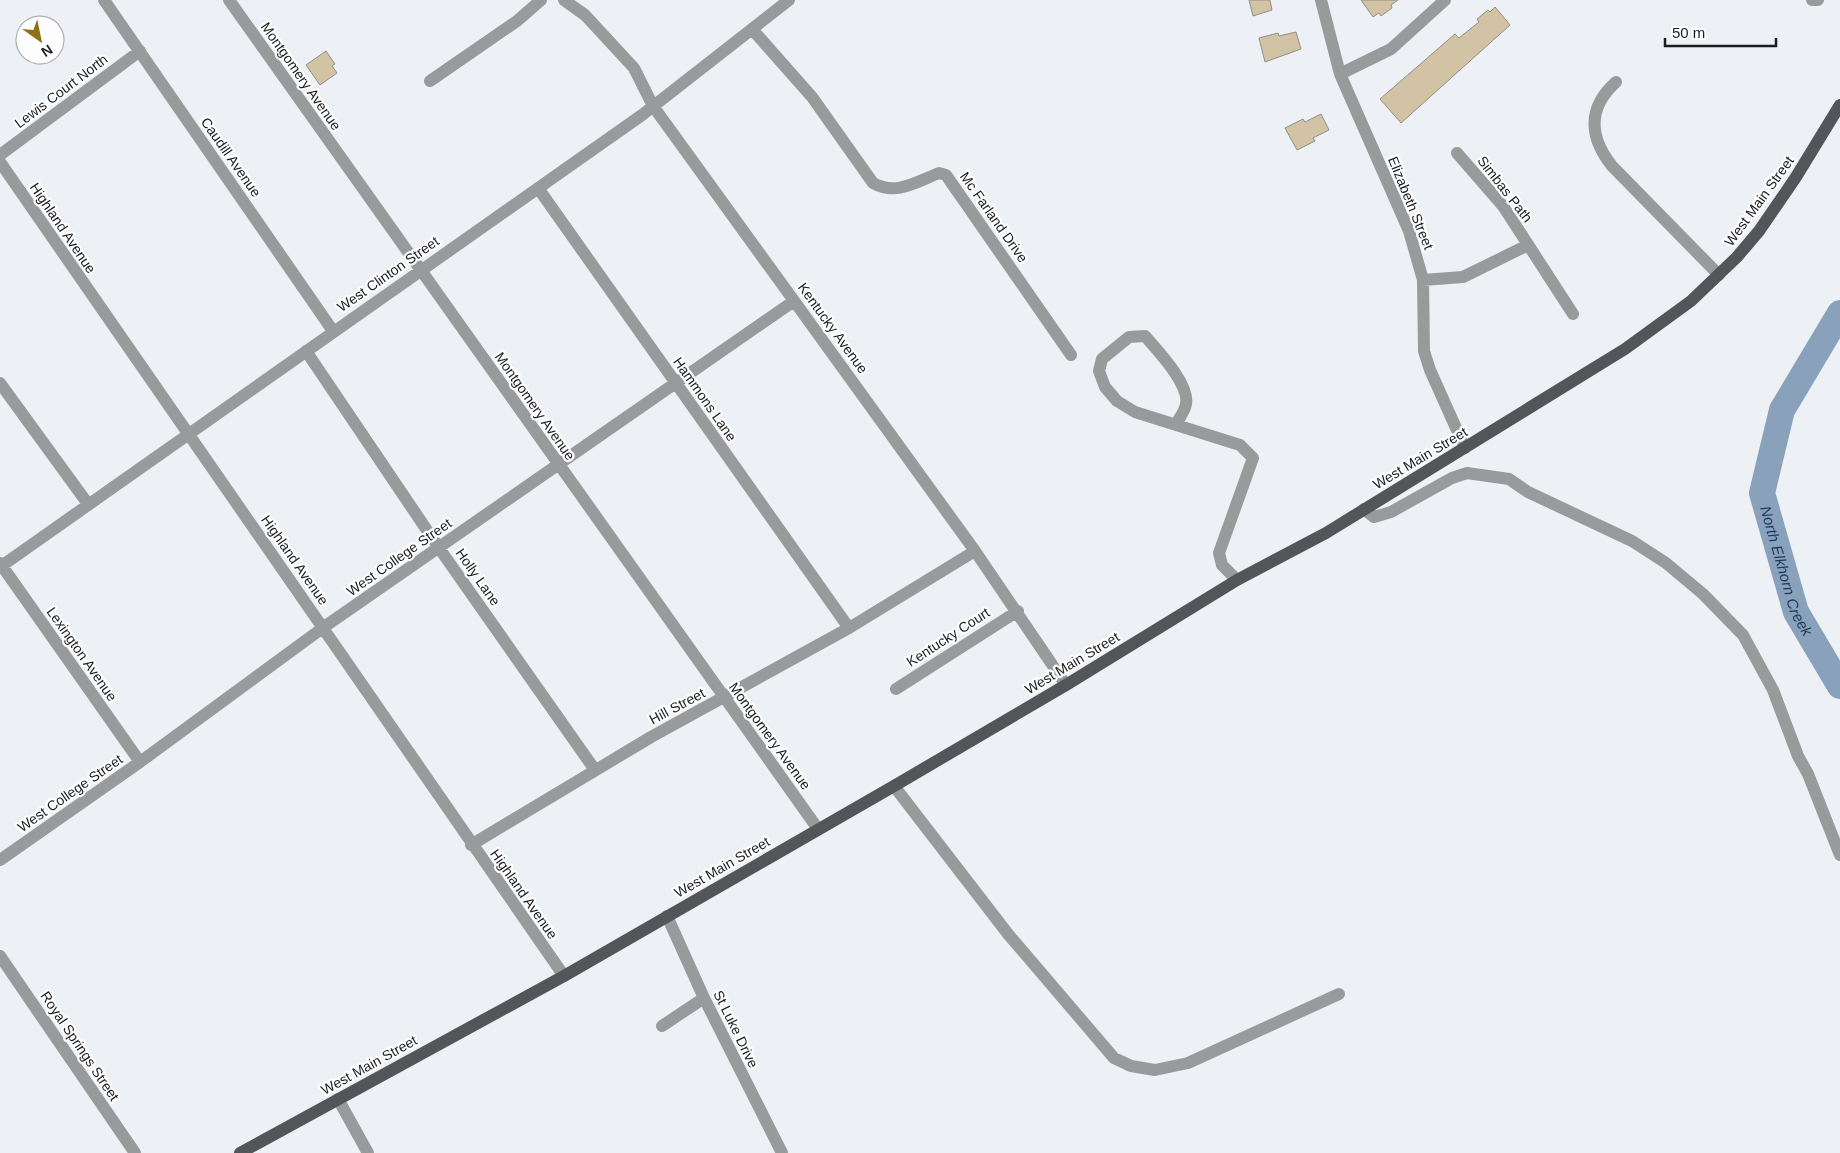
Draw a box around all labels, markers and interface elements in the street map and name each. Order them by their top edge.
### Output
north arrow [15,15,65,65]
scale bar [1665,15,1776,47]
street label: Montgomery Avenue [258,19,344,133]
text: 50 m [1672,24,1705,41]
street label: Lewis Court North [11,51,111,131]
street label: Caudill Avenue [198,114,264,200]
street label: Simbas Path [1474,153,1536,225]
street label: West Main Street [1721,153,1797,249]
street label: Elizabeth Street [1385,154,1437,252]
street label: Mc Farland Drive [957,169,1031,265]
street label: Highland Avenue [27,180,99,276]
street label: West Clinton Street [334,233,442,315]
street label: Kentucky Avenue [795,280,871,377]
street label: Montgomery Avenue [492,349,578,463]
street label: Hammons Lane [670,354,740,444]
street label: West Main Street [1370,424,1470,492]
water label: North Elkhorn Creek [1758,504,1817,640]
street label: Highland Avenue [258,512,332,608]
street label: West College Street [344,515,455,599]
street label: Holly Lane [452,545,504,609]
street label: Lexington Avenue [44,604,121,704]
street label: Kentucky Court [904,604,993,670]
street label: West Main Street [1022,629,1122,697]
street label: Montgomery Avenue [726,679,814,793]
street label: Hill Street [646,685,708,727]
street label: West College Street [15,751,126,835]
street label: West Main Street [672,833,772,901]
street label: Highland Avenue [487,846,561,942]
street label: Royal Springs Street [37,988,123,1104]
street label: St Luke Drive [710,988,762,1070]
street label: West Main Street [318,1032,420,1098]

